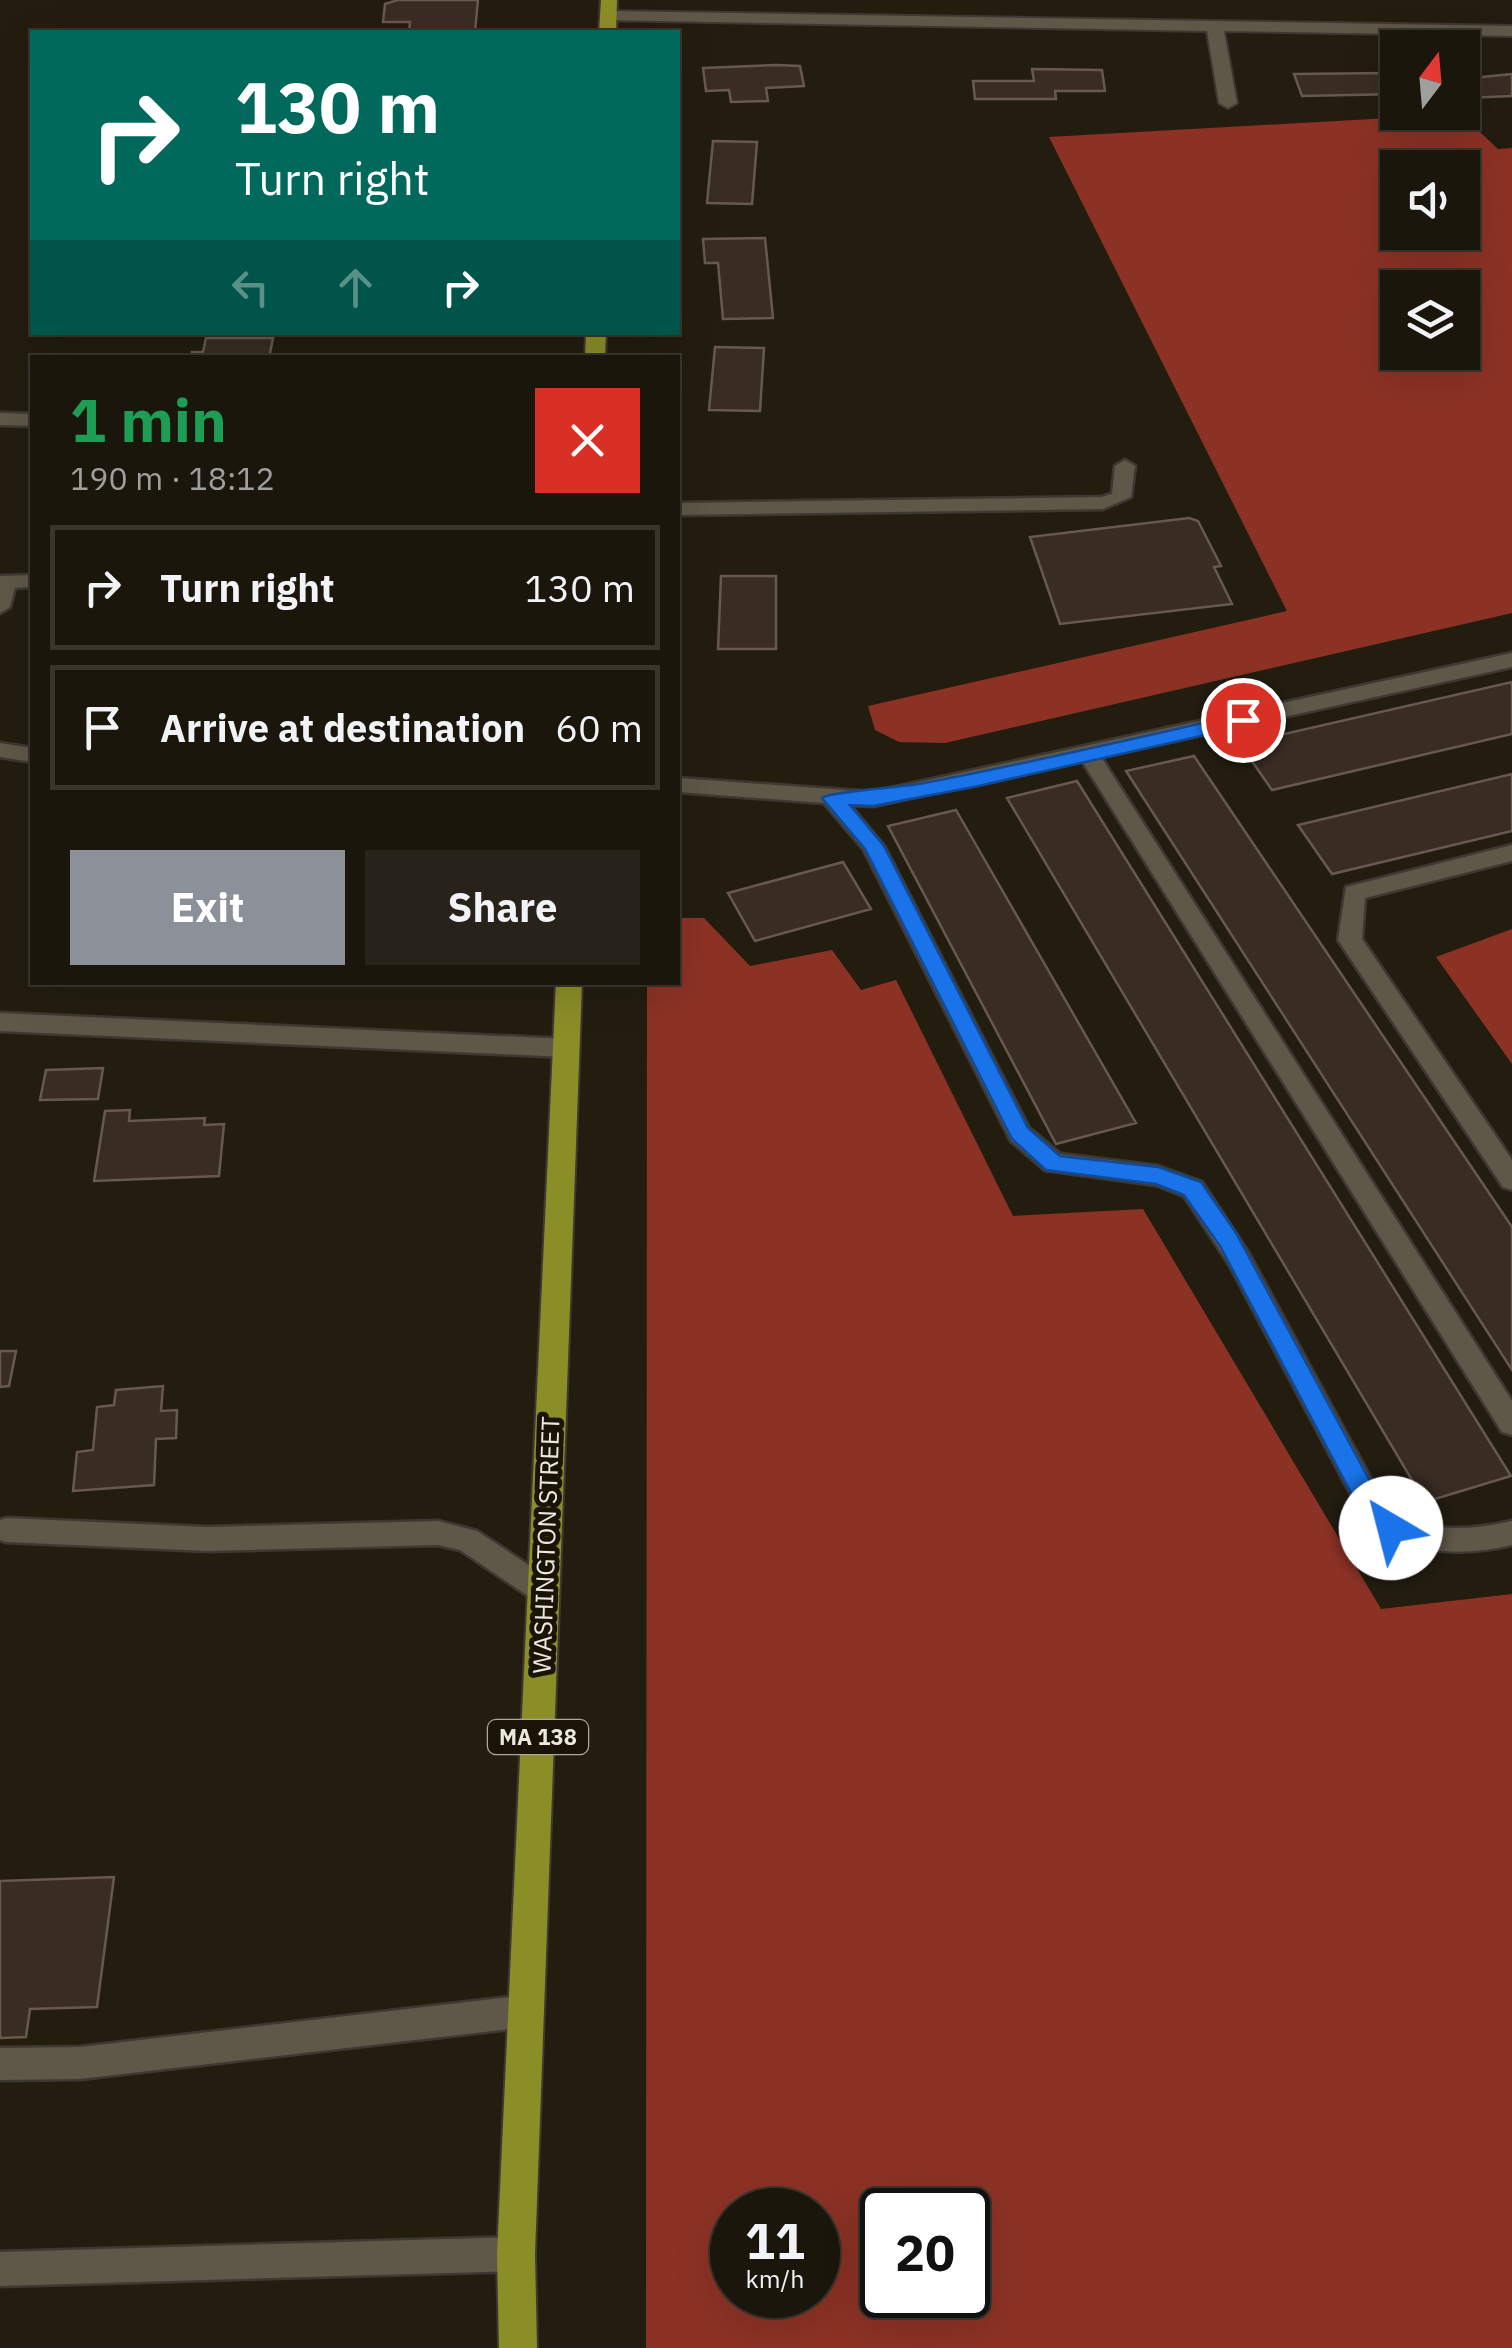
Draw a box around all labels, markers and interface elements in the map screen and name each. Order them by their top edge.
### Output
north arrow [1380,30,1480,130]
map controls [1380,30,1480,370]
text: 130 m [235,61,440,152]
icon: right [70,70,200,200]
text: Turn right [235,149,430,207]
button: sound [1380,150,1480,250]
icon: left [223,260,278,315]
icon: ahead [328,260,383,315]
icon: right [433,260,488,315]
button: layers [1380,270,1480,370]
text: 1 min [70,380,227,459]
button: close [535,388,640,493]
text: 190 m · 18:12 [70,457,275,499]
icon: right [75,560,130,615]
text: Turn right [160,563,335,612]
text: 130 m [524,563,635,612]
pin [1201,678,1286,763]
icon: arrive [1216,693,1271,748]
icon: arrive [75,700,130,755]
text: Arrive at destination [160,703,525,752]
text: 60 m [555,703,643,752]
button: Exit [70,850,345,965]
button: Share [365,850,640,965]
street label: WASHINGTON STREET [525,1416,566,1674]
position arrow [1339,1476,1443,1580]
road number: MA 138 [488,1720,588,1754]
speed limit sign: 20 [860,2188,990,2318]
text: 11 [745,2208,805,2273]
text: km/h [746,2262,804,2295]

